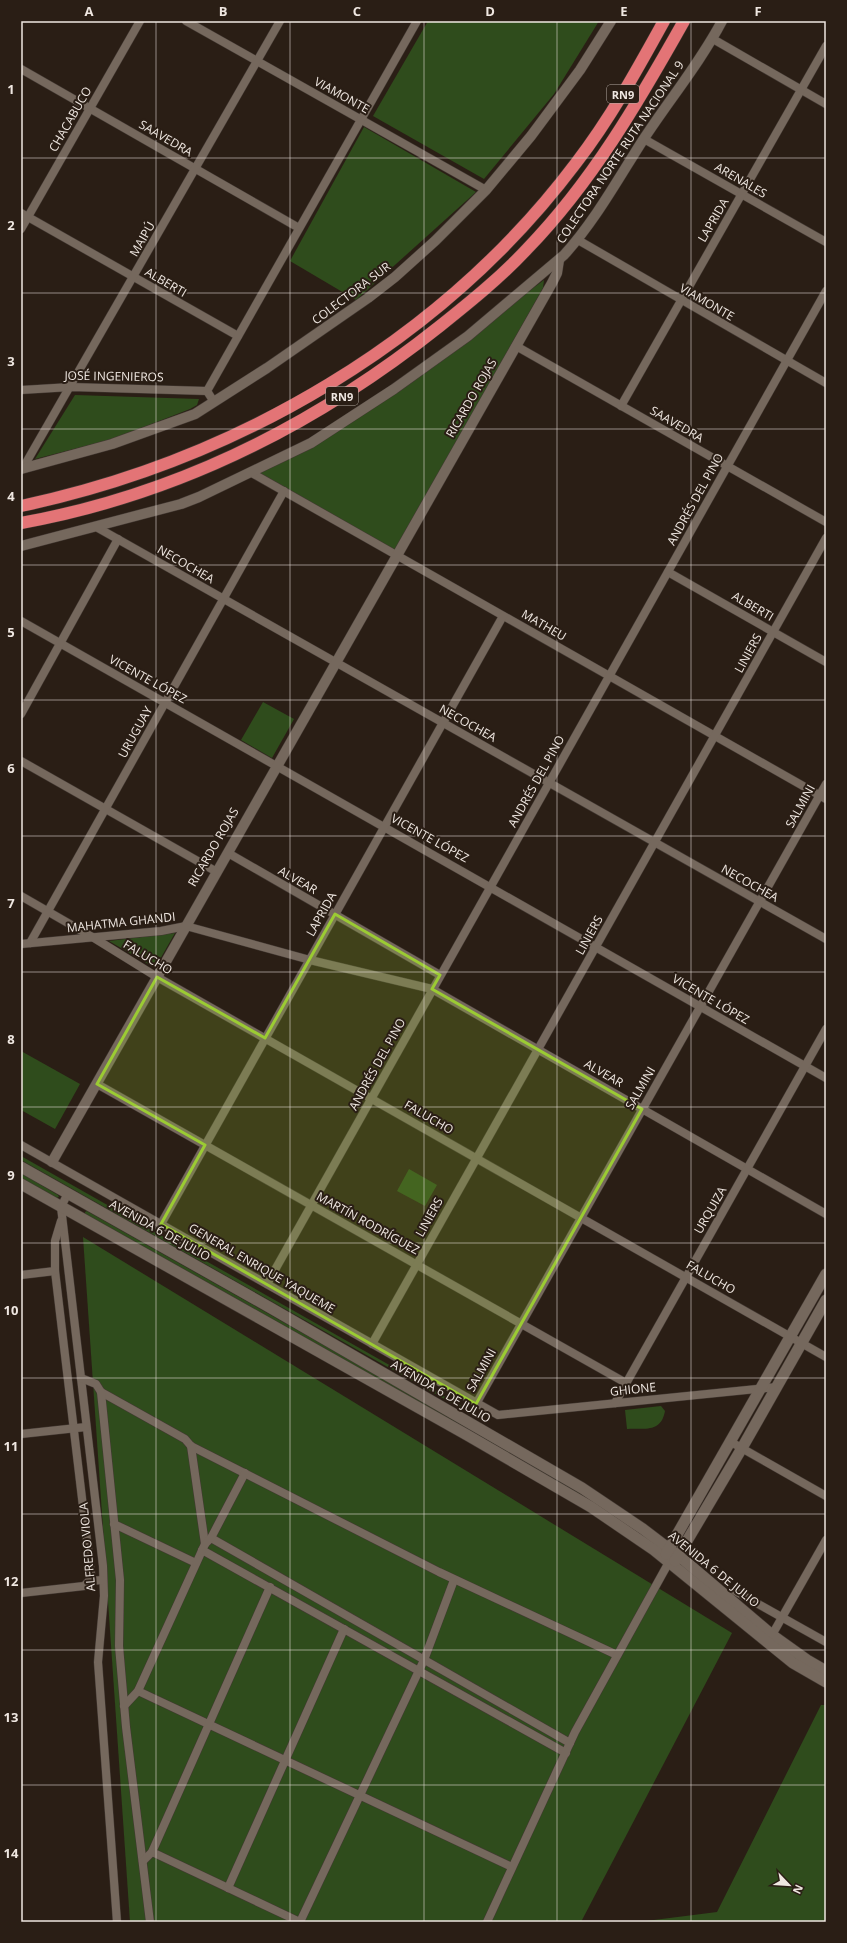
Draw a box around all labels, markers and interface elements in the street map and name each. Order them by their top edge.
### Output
text: A [85,2,94,20]
text: B [219,2,228,20]
text: C [353,2,361,20]
text: D [485,2,495,20]
text: E [620,2,628,20]
text: F [754,2,762,20]
street label: COLECTORA NORTE RUTA NACIONAL 9 [552,57,688,247]
street label: VIAMONTE [311,73,373,117]
text: 1 [7,80,15,98]
street label: CHACABUCO [45,83,95,155]
road number: RN9 [607,85,639,103]
street label: SAAVEDRA [136,116,196,160]
street label: ARENALES [712,158,770,202]
street label: LAPRIDA [694,195,733,245]
text: 2 [7,216,15,234]
street label: MAIPÚ [125,218,159,260]
street label: COLECTORA SUR [308,258,394,328]
street label: ALBERTI [142,263,190,301]
street label: VIAMONTE [677,280,737,324]
text: 3 [7,352,15,370]
street label: RICARDO ROJAS [441,355,501,441]
street label: JOSÉ INGENIEROS [63,367,164,385]
road number: RN9 [326,387,358,405]
street label: SAAVEDRA [647,402,707,446]
street label: ANDRÉS DEL PINO [663,450,727,548]
text: 4 [7,487,15,505]
street label: NECOCHEA [154,541,218,587]
street label: ALBERTI [729,587,777,625]
street label: MATHEU [518,605,570,645]
text: 5 [7,623,15,641]
street label: LINIERS [730,630,766,676]
street label: VICENTE LÓPEZ [106,651,190,707]
street label: NECOCHEA [436,700,500,746]
street label: URUGUAY [114,703,156,761]
street label: ANDRÉS DEL PINO [504,732,568,830]
text: 6 [7,759,15,777]
street label: SALMINI [781,781,819,831]
street label: RICARDO ROJAS [183,804,243,890]
street label: VICENTE LÓPEZ [388,810,472,866]
street label: NECOCHEA [718,860,782,906]
street label: ALVEAR [275,862,321,898]
street label: LAPRIDA [302,888,340,939]
text: 7 [7,894,15,912]
street label: MAHATMA GHANDI [66,908,176,936]
street label: LINIERS [571,912,607,958]
street label: FALUCHO [120,936,176,978]
street label: VICENTE LÓPEZ [669,970,753,1028]
street label: ANDRÉS DEL PINO [345,1015,409,1113]
text: 8 [7,1030,15,1048]
street label: ALVEAR [581,1055,627,1091]
street label: SALMINI [621,1063,659,1113]
street label: FALUCHO [401,1096,457,1138]
text: 9 [7,1166,15,1184]
street label: URQUIZA [690,1183,731,1237]
street label: MARTÍN RODRÍGUEZ [314,1188,423,1258]
street label: LINIERS [411,1194,447,1240]
street label: AVENIDA 6 DE JULIO [107,1195,213,1265]
street label: GENERAL ENRIQUE YAQUEME [186,1219,338,1317]
street label: FALUCHO [683,1256,739,1298]
text: 10 [4,1301,18,1319]
street label: SALMINI [462,1345,500,1395]
street label: AVENIDA 6 DE JULIO [388,1355,494,1427]
street label: GHIONE [609,1378,657,1400]
text: 11 [4,1437,18,1455]
street label: ALFREDO VIOLA [75,1502,99,1592]
street label: AVENIDA 6 DE JULIO [665,1527,763,1611]
text: 12 [4,1572,19,1590]
text: 13 [4,1708,18,1726]
text: 14 [4,1844,19,1862]
north arrow [769,1865,809,1905]
text: N [790,1882,807,1897]

